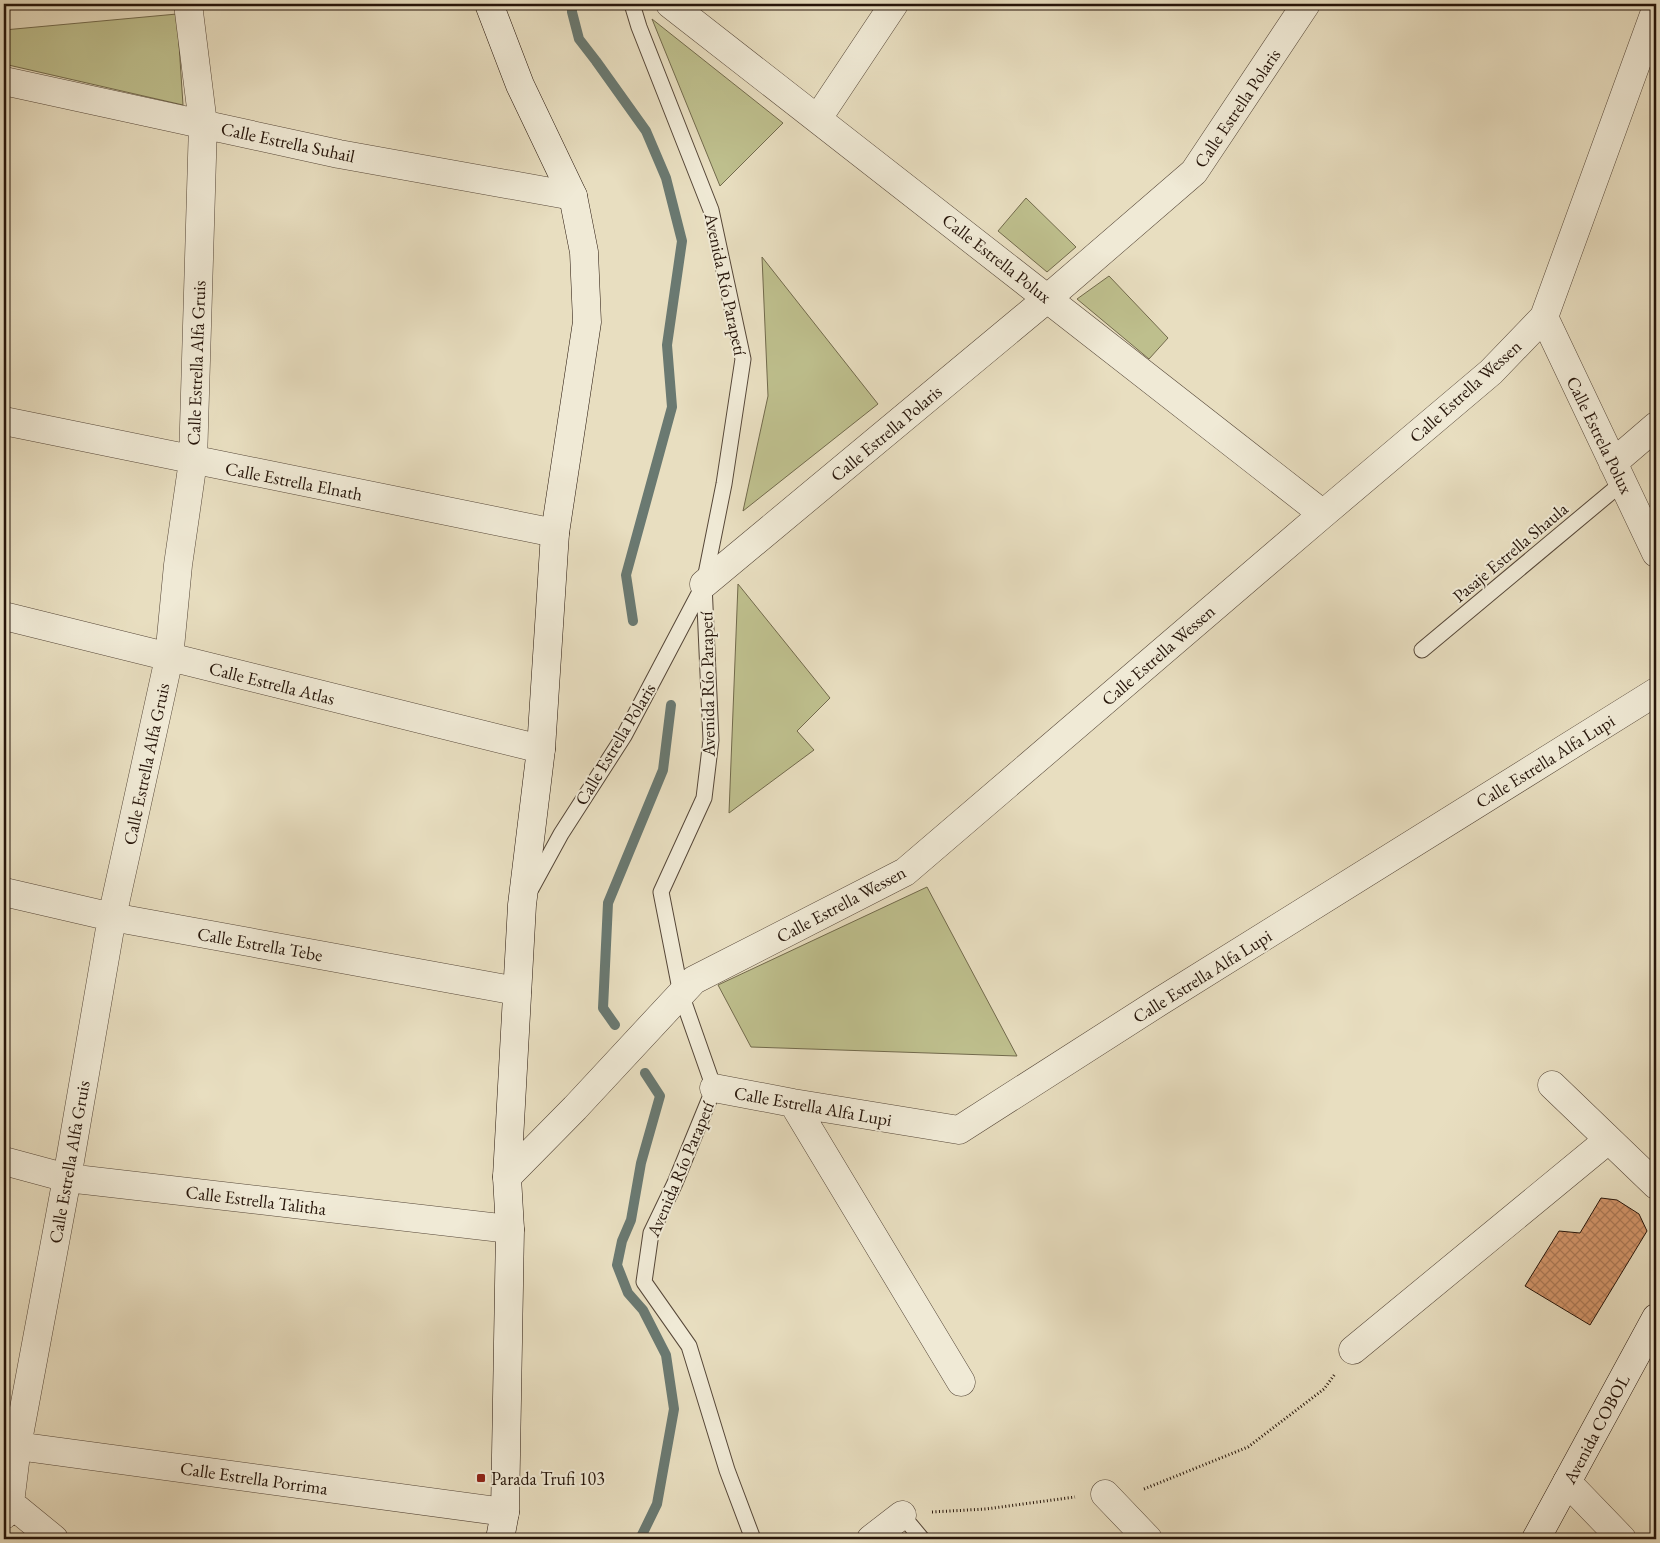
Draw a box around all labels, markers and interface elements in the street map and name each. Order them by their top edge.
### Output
street label: Calle Estrella Polaris [1189,44,1285,172]
street label: Calle Estrella Suhail [219,117,357,167]
street label: Calle Estrella Polux [938,208,1056,308]
street label: Avenida Río Parapetí [699,210,752,358]
street label: Calle Estrella Alfa Gruis [182,280,210,446]
street label: Calle Estrella Wessen [1404,334,1526,447]
street label: Calle Estrela Polux [1562,372,1639,498]
street label: Calle Estrella Polaris [825,379,947,486]
street label: Calle Estrella Elnath [223,456,365,506]
street label: Pasaje Estrella Shaula [1448,497,1573,607]
street label: Calle Estrella Wessen [1096,599,1220,711]
street label: Avenida Río Parapetí [694,611,720,758]
street label: Calle Estrella Atlas [207,656,337,710]
street label: Calle Estrella Polaris [569,678,661,809]
street label: Calle Estrella Alfa Gruis [118,681,174,847]
street label: Calle Estrella Alfa Lupi [1471,709,1619,813]
street label: Calle Estrella Wessen [772,860,910,948]
street label: Calle Estrella Tebe [196,922,324,966]
street label: Calle Estrella Alfa Lupi [1128,924,1276,1028]
street label: Calle Estrella Alfa Gruis [43,1079,95,1245]
street label: Calle Estrella Alfa Lupi [732,1081,894,1131]
street label: Avenida Río Parapetí [641,1097,719,1241]
street label: Calle Estrella Talitha [184,1180,328,1220]
street label: Avenida COBOL [1557,1370,1635,1489]
street label: Calle Estrella Porrima [179,1456,330,1500]
place label: Parada Trufi 103 [491,1467,605,1490]
marker: Parada Trufi 103 [475,1472,487,1484]

